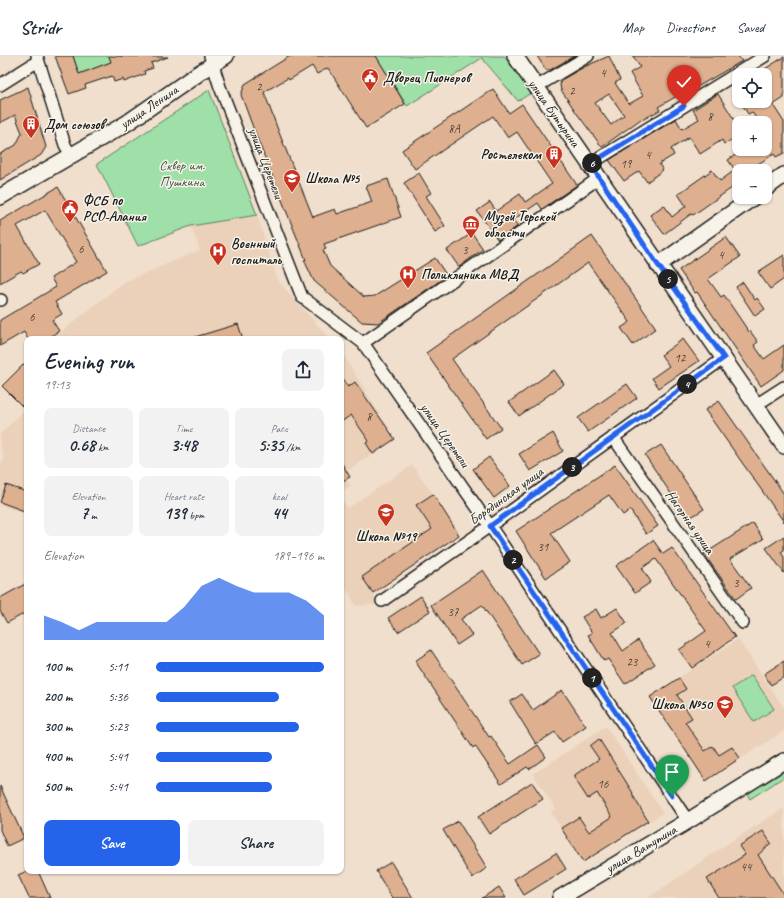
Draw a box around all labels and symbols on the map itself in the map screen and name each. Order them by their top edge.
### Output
house number: 4 [600,65,607,81]
pin [667,65,701,106]
public building icon: Дворец Пионеров [360,67,380,92]
place label: Дворец Пионеров [383,69,473,86]
street label: улица Бутырина [524,75,584,151]
house number: 2 [256,79,263,95]
street label: улица Ленина [116,81,182,133]
house number: 2 [569,83,576,99]
house number: 8 [707,109,714,125]
building icon: Дом союзов [21,114,41,139]
place label: Дом союзов [44,116,108,133]
house number: 8А [448,121,461,137]
street label: улица Церетели [244,124,288,202]
building icon: Ростелеком [544,144,564,169]
place label: Ростелеком [481,146,542,163]
house number: 4 [645,147,652,163]
pin: 6 [582,153,602,173]
house number: 19 [621,156,633,172]
park label: Сквер им. Пушкина [159,157,205,190]
school or university icon: Школа №5 [282,168,302,193]
place label: Школа №5 [305,170,361,187]
place label: ФСБ по РСО-Алания [83,192,148,225]
public building icon: ФСБ по РСО-Алания [60,198,80,223]
place label: Музей Терской области [484,208,557,241]
museum icon: Музей Терской области [461,214,481,239]
place label: Военный госпиталь [231,235,283,268]
house number: 6 [78,241,84,257]
hospital icon: Военный госпиталь [208,241,228,266]
house number: 3 [462,242,469,258]
house number: 4 [718,247,725,263]
hospital icon: Поликлиника МВД [398,264,418,289]
place label: Поликлиника МВД [421,266,520,283]
pin: 5 [658,269,678,289]
house number: 6 [29,309,35,325]
house number: 12 [675,350,687,366]
pin: 4 [677,374,697,394]
street label: улица Церетели [416,399,474,471]
house number: 8 [366,409,373,425]
pin: 3 [562,457,582,477]
street label: Бородинская улица [466,463,547,529]
street label: Нагорная улица [662,487,719,558]
school or university icon: Школа №19 [376,502,396,527]
place label: Школа №19 [356,528,418,545]
house number: 31 [538,539,549,555]
pin: 2 [503,550,523,570]
house number: 3 [733,575,740,591]
house number: 37 [448,604,459,620]
house number: 4 [704,636,711,652]
house number: 23 [627,654,639,670]
pin: 1 [582,668,602,688]
school or university icon: Школа №50 [715,694,735,719]
place label: Школа №50 [651,696,714,713]
pin [655,755,689,796]
house number: 16 [598,776,609,792]
street label: улица Ватутина [601,821,680,877]
house number: 44 [741,859,753,875]

